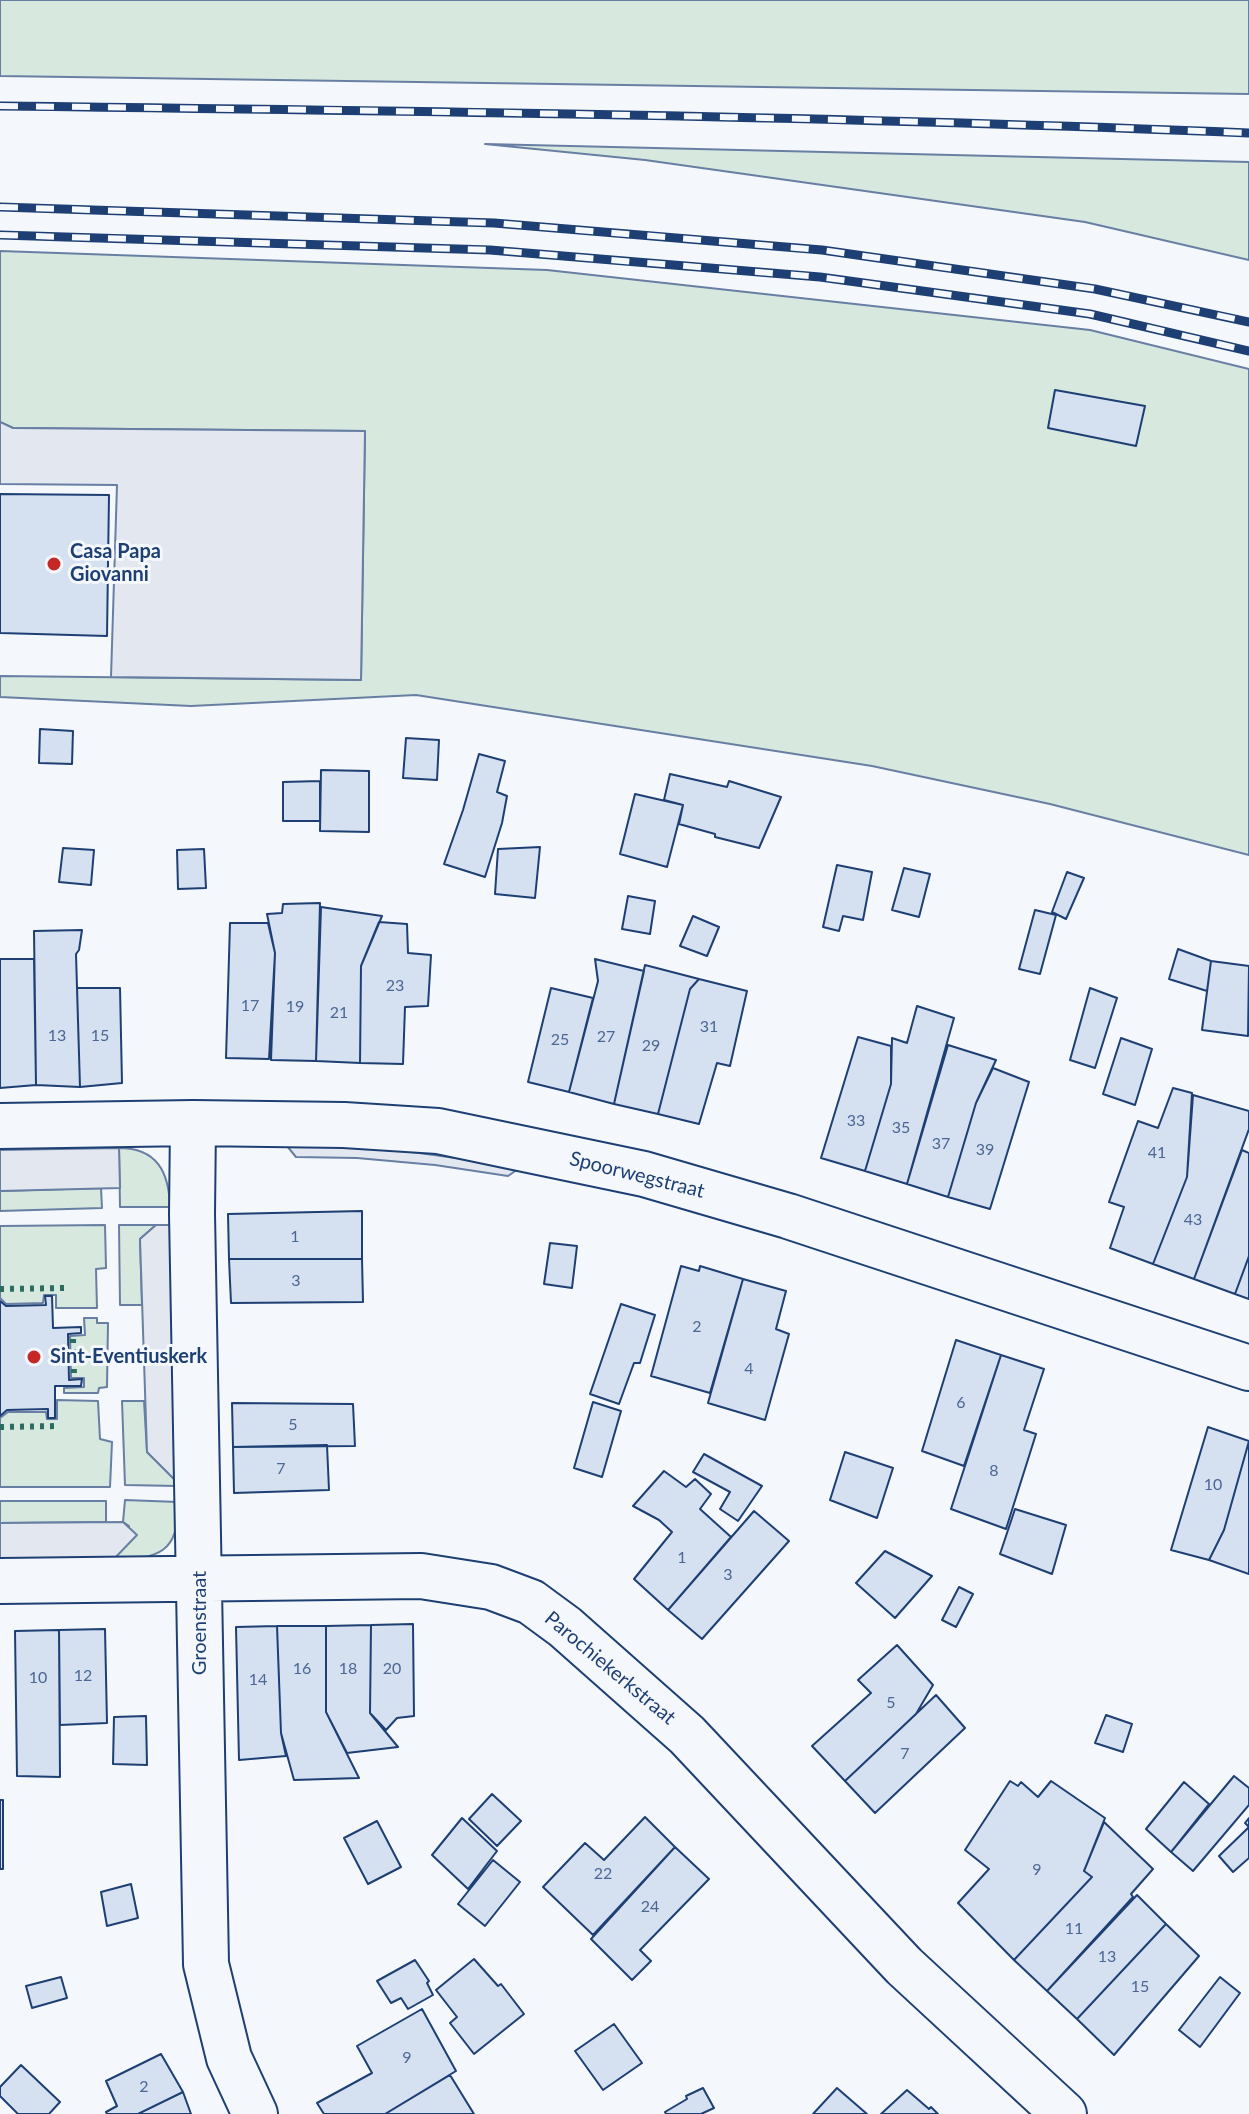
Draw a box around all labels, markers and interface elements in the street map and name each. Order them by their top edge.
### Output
place label: Casa Papa Giovanni [70,540,161,587]
marker: Casa Papa Giovanni [45,555,63,573]
house number: 23 [386,976,404,996]
house number: 17 [241,996,259,1016]
house number: 19 [286,997,304,1017]
house number: 21 [330,1003,348,1023]
house number: 31 [700,1017,718,1037]
house number: 13 [48,1026,66,1046]
house number: 15 [91,1026,109,1046]
house number: 27 [597,1027,615,1047]
house number: 25 [551,1030,569,1050]
house number: 29 [642,1036,660,1056]
house number: 33 [847,1111,865,1131]
house number: 35 [892,1118,910,1138]
house number: 37 [932,1134,950,1154]
house number: 39 [976,1140,994,1160]
house number: 41 [1148,1143,1166,1163]
street label: Spoorwegstraat [567,1147,707,1203]
house number: 43 [1184,1210,1202,1230]
house number: 1 [290,1227,300,1247]
house number: 3 [291,1271,301,1291]
house number: 2 [692,1317,702,1337]
place label: Sint-Eventiuskerk [50,1345,207,1369]
marker: Sint-Eventiuskerk [25,1348,43,1366]
house number: 4 [744,1359,754,1379]
house number: 6 [956,1393,966,1413]
house number: 5 [288,1415,298,1435]
house number: 7 [276,1459,286,1479]
house number: 8 [989,1461,999,1481]
house number: 10 [1204,1475,1222,1495]
house number: 1 [677,1548,687,1568]
house number: 3 [723,1565,733,1585]
street label: Groenstraat [188,1571,212,1675]
street label: Parochiekerkstraat [540,1606,680,1730]
house number: 16 [293,1659,311,1679]
house number: 18 [339,1659,357,1679]
house number: 20 [383,1659,401,1679]
house number: 12 [74,1666,92,1686]
house number: 10 [29,1668,47,1688]
house number: 14 [249,1670,267,1690]
house number: 5 [886,1693,896,1713]
house number: 7 [900,1744,910,1764]
house number: 9 [1032,1860,1042,1880]
house number: 22 [594,1864,612,1884]
house number: 24 [641,1897,659,1917]
house number: 11 [1065,1919,1083,1939]
house number: 13 [1098,1947,1116,1967]
house number: 15 [1131,1977,1149,1997]
house number: 9 [402,2048,412,2068]
house number: 2 [139,2077,149,2097]

